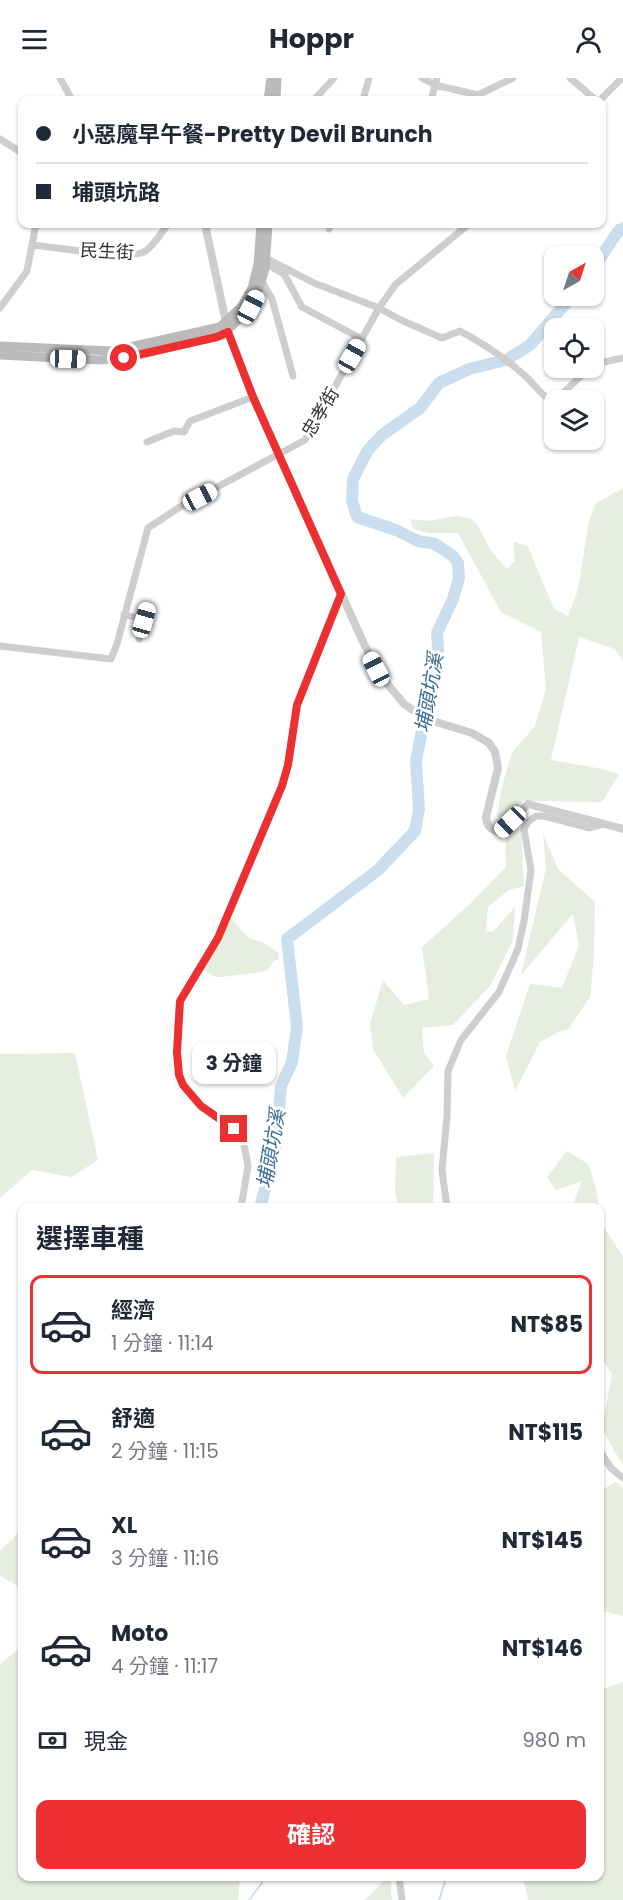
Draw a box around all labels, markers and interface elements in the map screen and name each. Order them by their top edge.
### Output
text: Hoppr [269,20,354,57]
icon: menu [18,23,51,56]
icon: person [572,23,605,56]
text: 小惡魔早午餐-Pretty Devil Brunch [72,119,433,150]
text: 埔頭坑路 [72,177,160,208]
street label: 民生街 [79,237,135,265]
north arrow [544,246,604,306]
map controls [544,246,604,450]
car [235,287,267,327]
button: locate [544,318,604,378]
car [335,336,369,376]
route start [110,344,137,371]
car [50,349,86,369]
street label: 忠孝街 [295,382,345,442]
button: layers [544,390,604,450]
car [180,481,220,513]
car [130,600,158,640]
water label: 埔頭坑溪 [408,648,450,735]
car [360,649,392,689]
car [491,803,529,841]
callout: 3 分鐘 [192,1042,276,1084]
text: 3 分鐘 [206,1049,262,1077]
water label: 埔頭坑溪 [250,1104,292,1191]
route end [220,1115,247,1142]
text: 選擇車種 [36,1220,144,1257]
text: 經濟 [111,1295,155,1326]
icon: car [39,1298,93,1352]
text: NT$85 [510,1309,583,1340]
text: 1 分鐘 · 11:14 [111,1329,214,1357]
text: 舒適 [111,1403,155,1434]
icon: car [39,1406,93,1460]
text: NT$115 [508,1417,583,1448]
text: 2 分鐘 · 11:15 [111,1437,219,1465]
text: XL [111,1510,137,1541]
icon: car [39,1514,93,1568]
text: NT$145 [502,1525,583,1556]
text: 3 分鐘 · 11:16 [111,1544,219,1572]
text: Moto [111,1618,168,1649]
icon: car [39,1622,93,1676]
text: NT$146 [502,1633,583,1664]
text: 4 分鐘 · 11:17 [111,1652,218,1680]
icon: cash [36,1724,69,1757]
text: 現金 [84,1726,128,1757]
text: 980 m [522,1726,586,1754]
button: 確認 [36,1800,586,1869]

